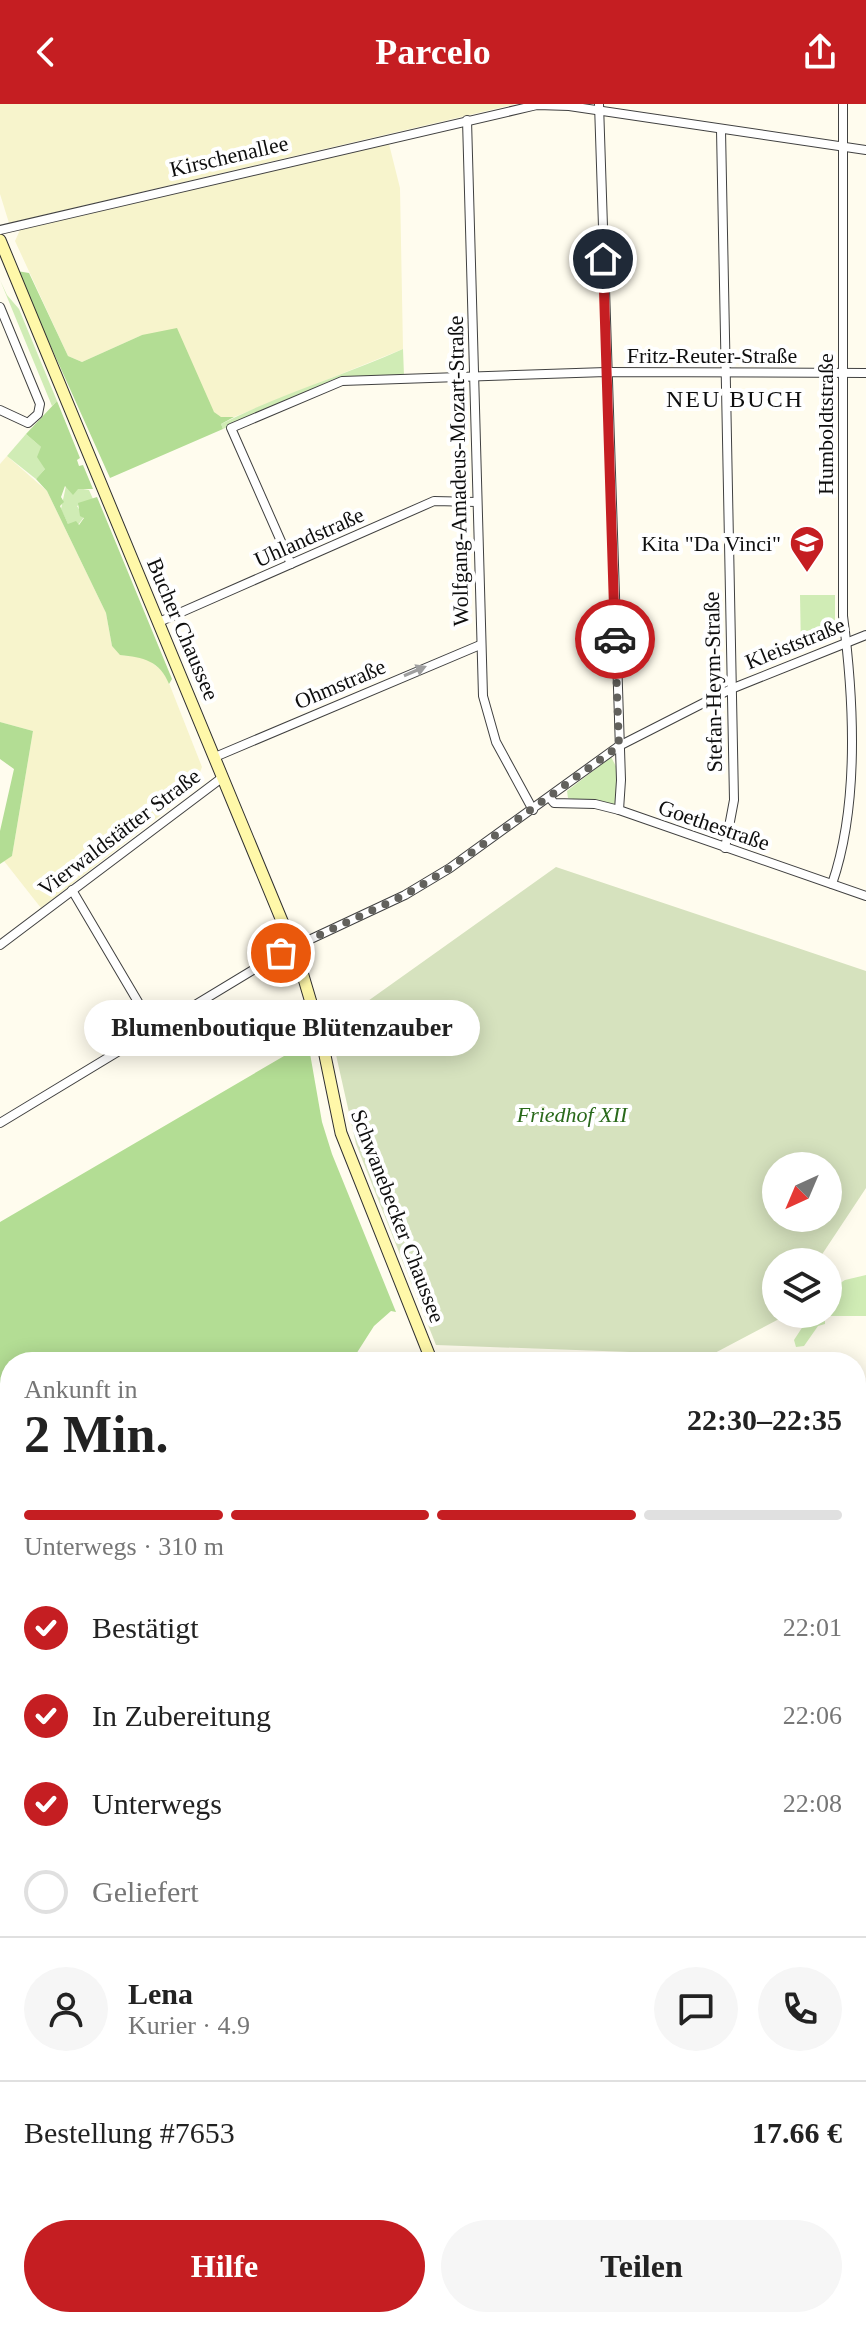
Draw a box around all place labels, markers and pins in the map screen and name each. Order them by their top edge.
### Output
pin [569,225,637,293]
school or university icon: Kita "Da Vinci" [788,524,826,574]
place label: Kita "Da Vinci" [641,531,781,556]
pin [247,919,315,987]
callout: Blumenboutique Blütenzauber [83,1001,479,1057]

